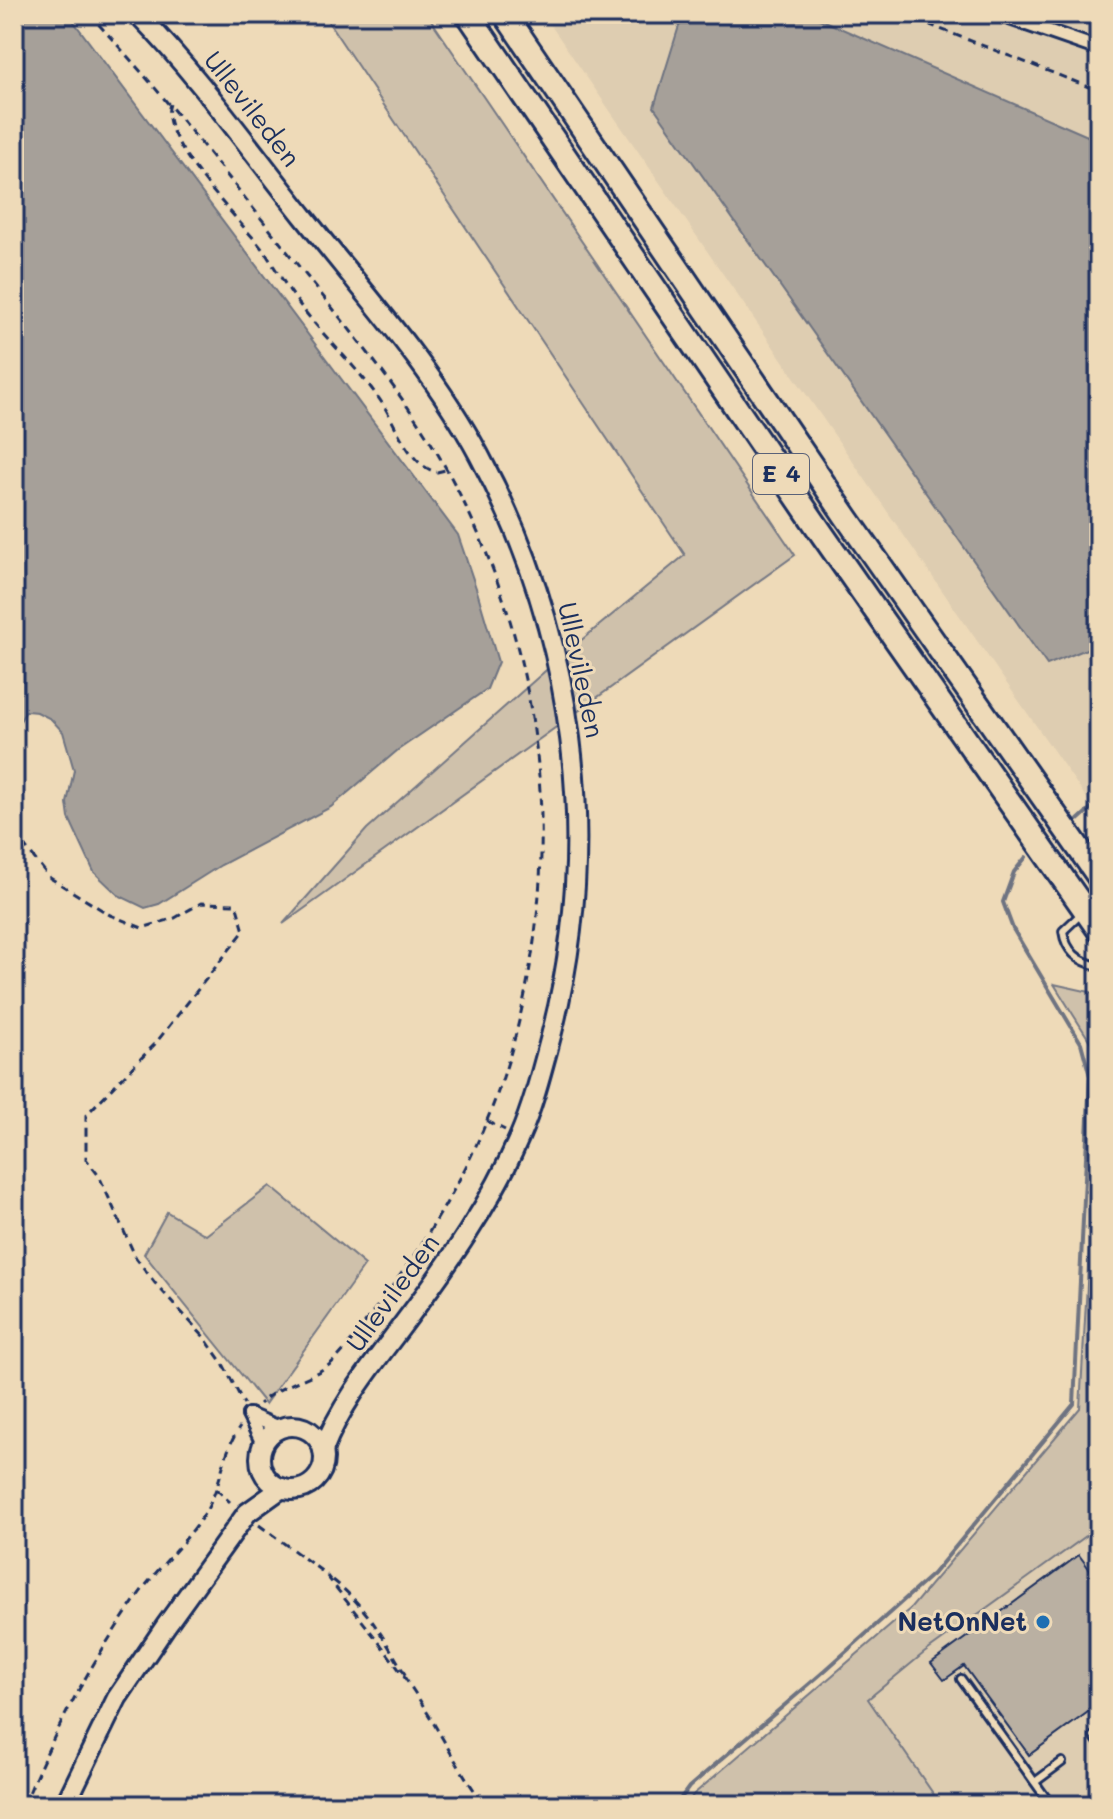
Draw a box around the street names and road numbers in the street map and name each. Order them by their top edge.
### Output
street label: Ullevileden [197,44,309,173]
road number: E 4 [753,454,809,494]
street label: Ullevileden [551,599,613,741]
street label: Ullevileden [338,1227,446,1358]

